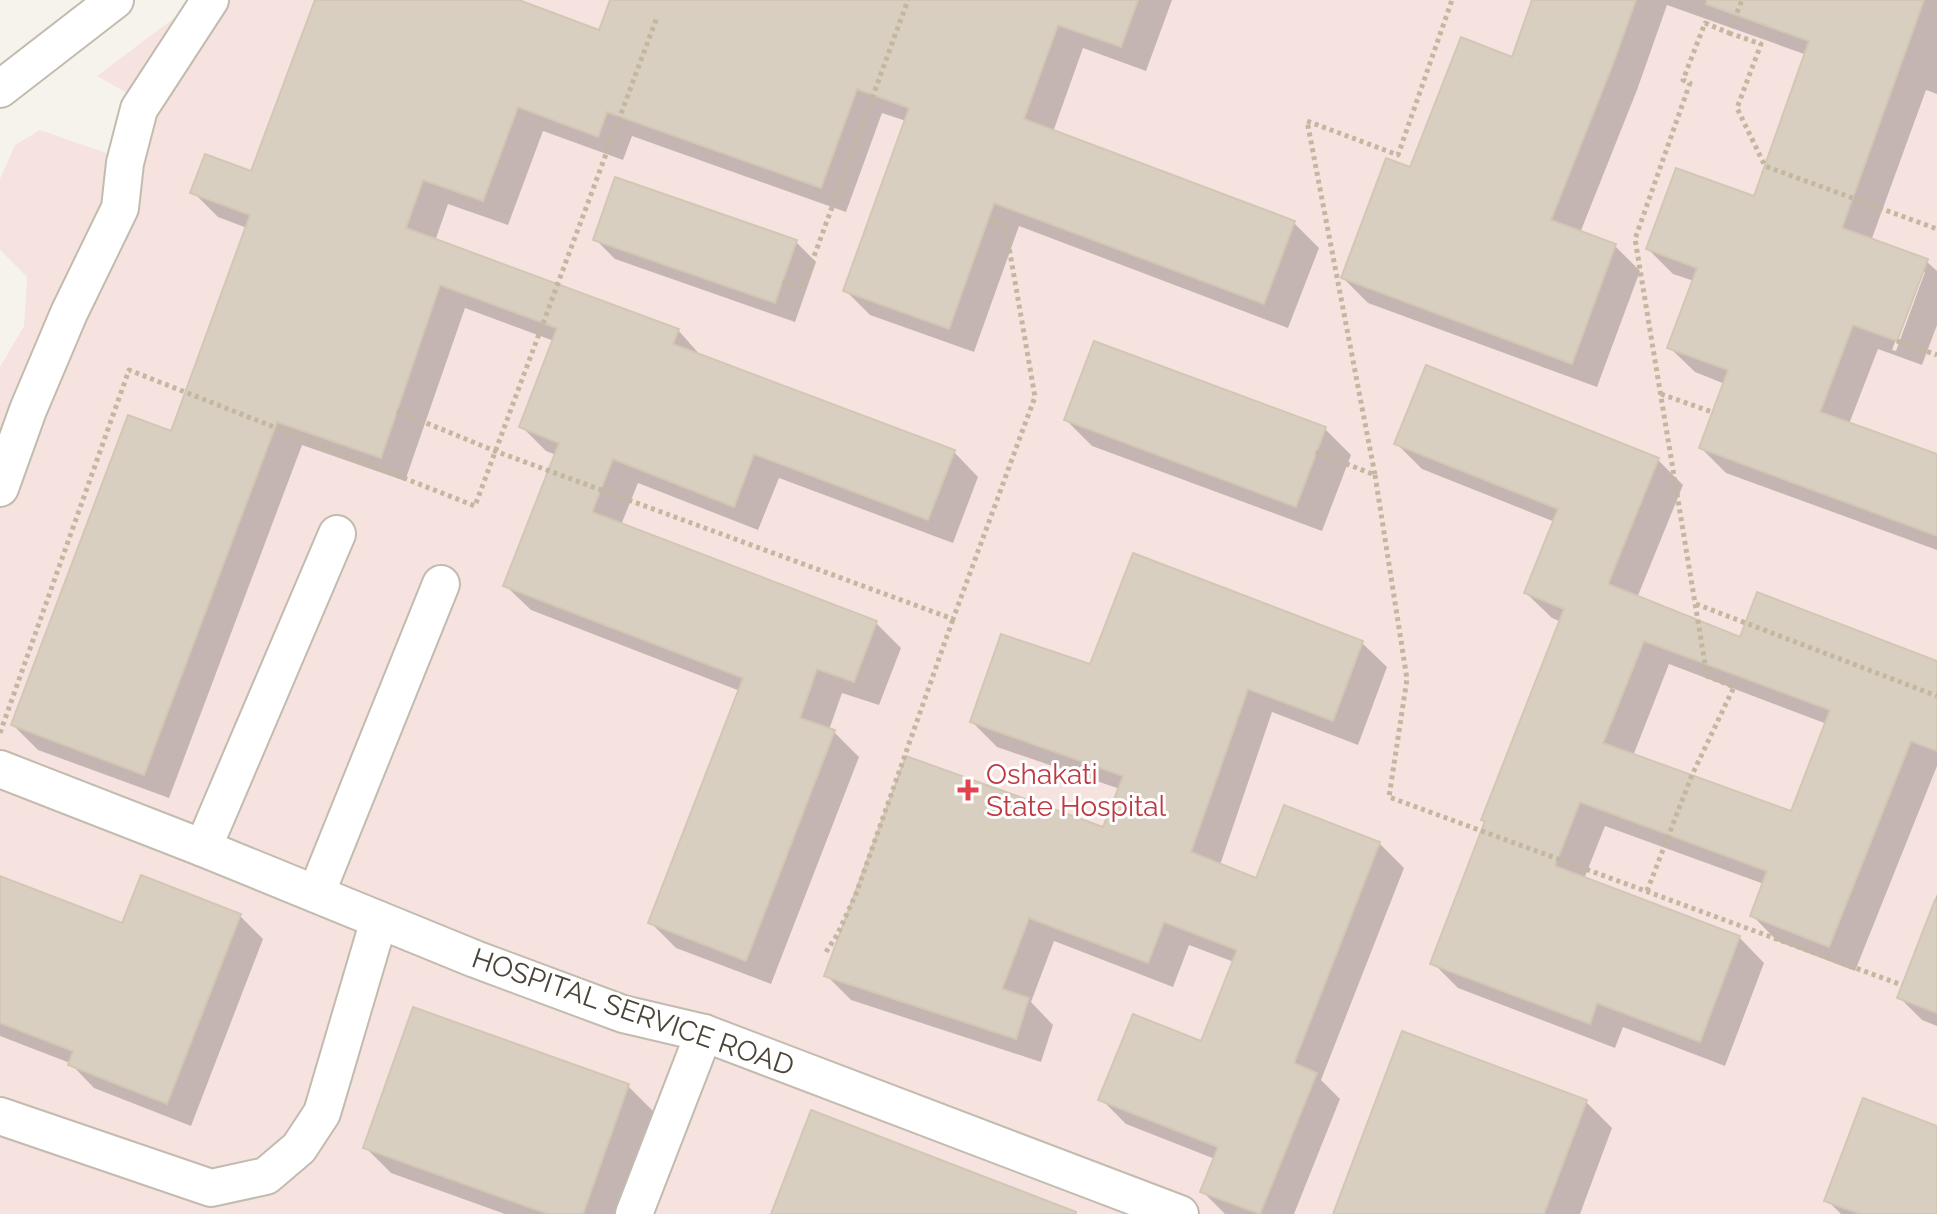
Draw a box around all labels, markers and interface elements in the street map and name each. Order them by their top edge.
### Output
place label: Oshakati State Hospital [986,758,1167,823]
marker: Oshakati State Hospital [957,779,979,801]
street label: HOSPITAL SERVICE ROAD [468,941,798,1083]

